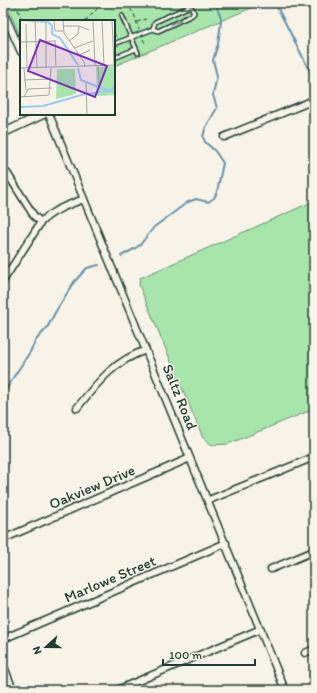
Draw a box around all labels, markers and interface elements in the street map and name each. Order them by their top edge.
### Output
one-way arrow [171,19,182,25]
inset map [20,20,115,115]
street label: Saltz Road [159,361,202,433]
street label: Oakview Drive [46,461,138,513]
street label: Marlowe Street [61,551,159,606]
north arrow [26,627,66,667]
scale bar [163,641,255,667]
text: N [30,645,45,656]
text: 100 m [169,648,202,662]

